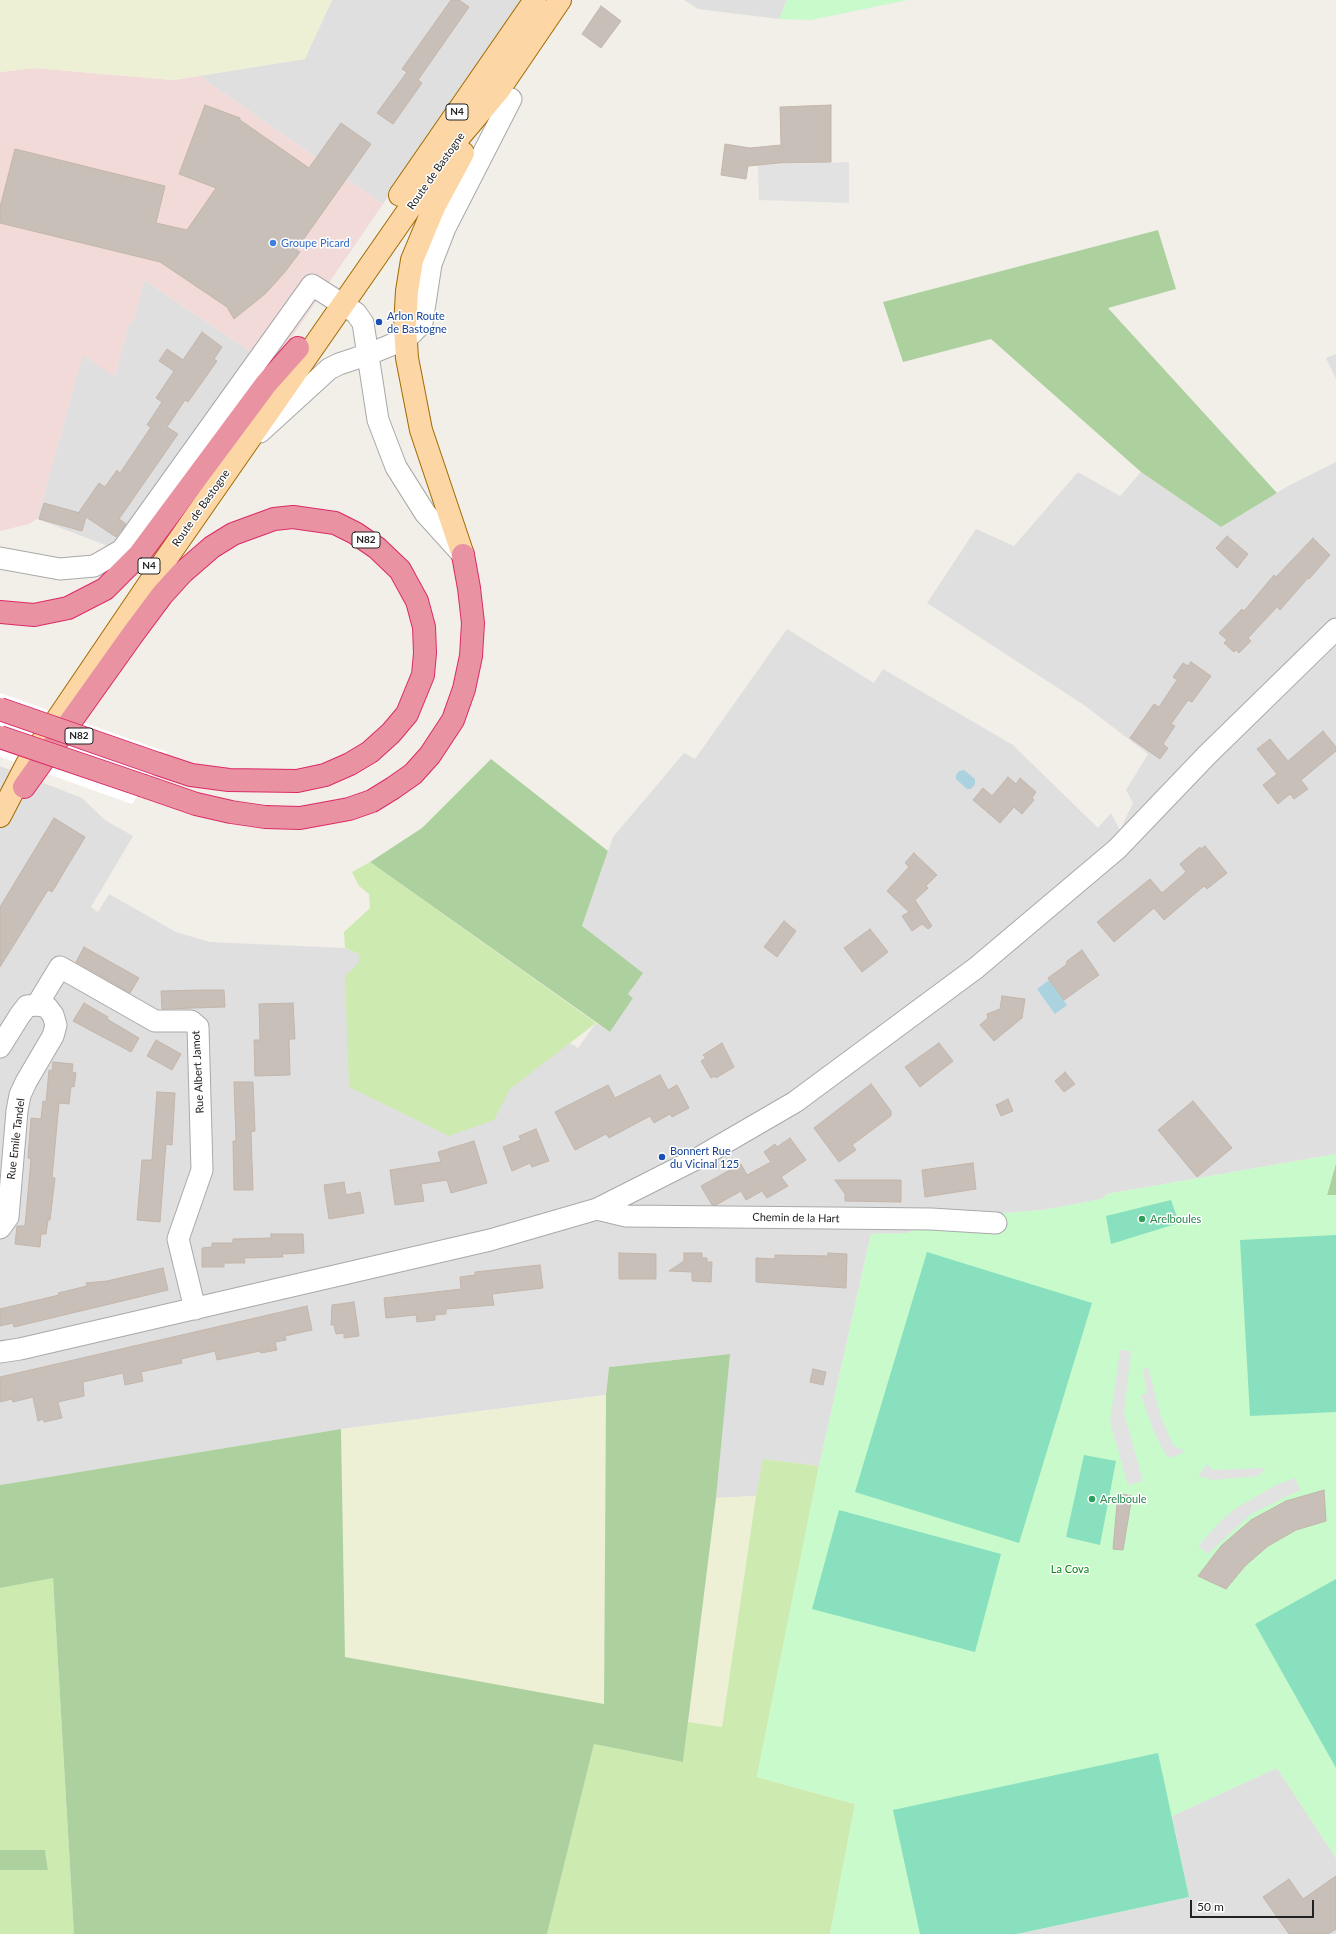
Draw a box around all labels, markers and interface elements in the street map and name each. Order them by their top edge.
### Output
road number: N4 [446,104,468,120]
street label: Route de Bastogne [404,130,468,212]
place label: Groupe Picard [281,236,350,250]
marker: Groupe Picard [268,238,278,248]
place label: Arlon Route de Bastogne [387,309,447,335]
marker: Arlon Route de Bastogne [374,317,384,327]
street label: Route de Bastogne [169,467,233,549]
road number: N82 [352,532,380,548]
road number: N4 [138,558,160,574]
road number: N82 [65,728,93,744]
street label: Rue Albert Jamot [189,1030,207,1114]
street label: Rue Emile Tandel [4,1098,28,1180]
place label: Bonnert Rue du Vicinal 125 [670,1144,739,1170]
marker: Bonnert Rue du Vicinal 125 [657,1152,667,1162]
street label: Chemin de la Hart [752,1211,840,1225]
place label: Arelboules [1150,1212,1201,1226]
marker: Arelboules [1137,1214,1147,1224]
place label: Arelboule [1100,1492,1147,1506]
marker: Arelboule [1087,1494,1097,1504]
park label: La Cova [1051,1562,1089,1576]
scale bar [1192,1892,1316,1918]
text: 50 m [1197,1899,1224,1914]

